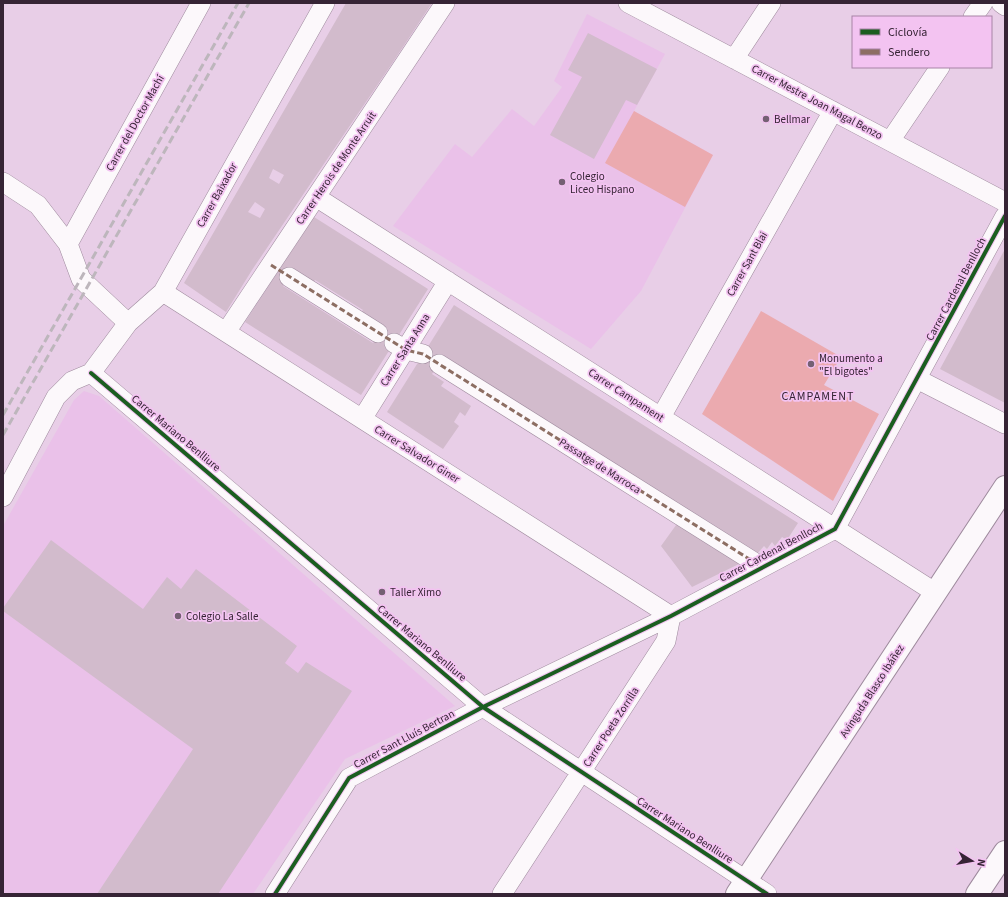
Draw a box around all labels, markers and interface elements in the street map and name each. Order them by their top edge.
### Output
legend [852,16,992,68]
text: Ciclovía [888,24,927,41]
text: Sendero [888,44,930,61]
street label: Carrer Mestre Joan Magal Benzo [749,61,885,143]
street label: Carrer del Doctor Machí [102,72,168,174]
street label: Carrer Herois de Monte Arruit [292,108,380,228]
place label: Bellmar [774,112,810,127]
marker: Bellmar [761,114,771,124]
street label: Carrer Baixador [193,160,241,230]
place label: Colegio Liceo Hispano [570,169,634,197]
marker: Colegio Liceo Hispano [557,177,567,187]
street label: Carrer Sant Blai [723,229,771,299]
street label: Carrer Cardenal Benlloch [922,235,990,343]
street label: Carrer Santa Anna [377,311,433,389]
place label: Monumento a "El bigotes" [819,351,883,379]
marker: Monumento a "El bigotes" [806,359,816,369]
street label: Carrer Campament [585,365,667,425]
district label: CAMPAMENT [781,388,855,405]
street label: Carrer Mariano Benlliure [128,391,224,475]
street label: Carrer Salvador Giner [371,422,463,487]
street label: Passatge de Marroca [556,435,644,497]
street label: Carrer Cardenal Benlloch [717,518,825,586]
place label: Taller Ximo [390,585,441,600]
marker: Taller Ximo [377,587,387,597]
street label: Carrer Mariano Benlliure [374,601,470,685]
place label: Colegio La Salle [186,609,259,624]
marker: Colegio La Salle [173,611,183,621]
street label: Avinguda Blasco Ibáñez [836,641,908,740]
street label: Carrer Poeta Zorrilla [580,684,642,770]
street label: Carrer Sant Lluís Bertran [351,706,457,772]
street label: Carrer Mariano Benlliure [634,793,737,867]
north arrow [952,841,992,881]
text: N [973,858,989,868]

